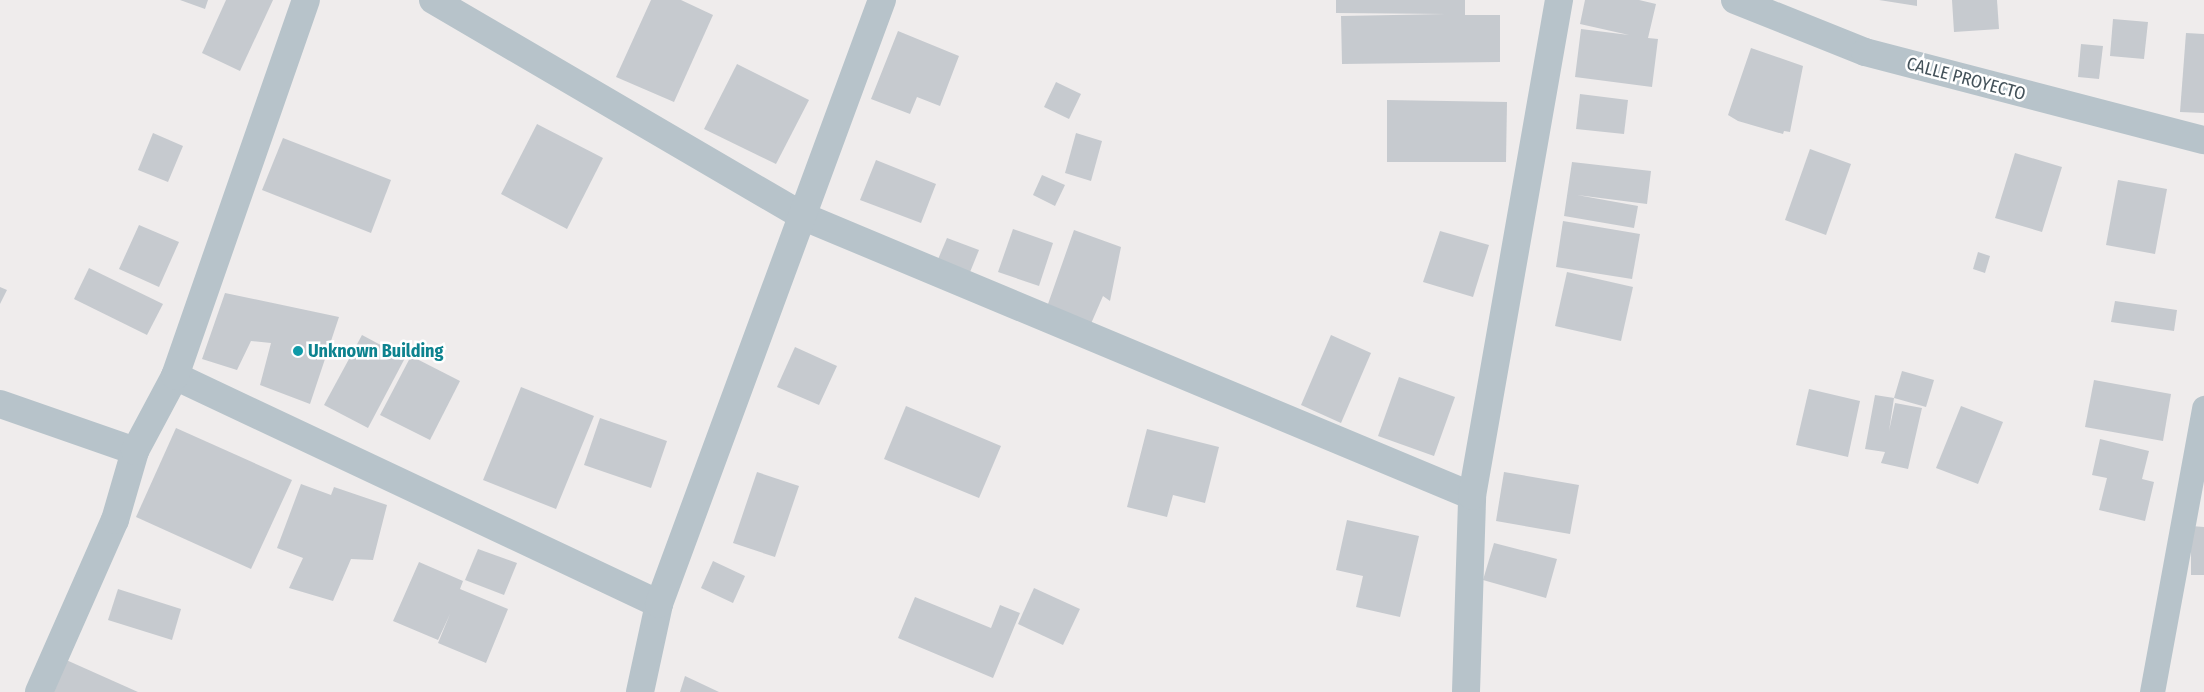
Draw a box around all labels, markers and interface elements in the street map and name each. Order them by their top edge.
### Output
street label: CALLE PROYECTO [1904,53,2028,105]
place label: Unknown Building [308,340,443,362]
marker: Unknown Building [292,345,304,357]

